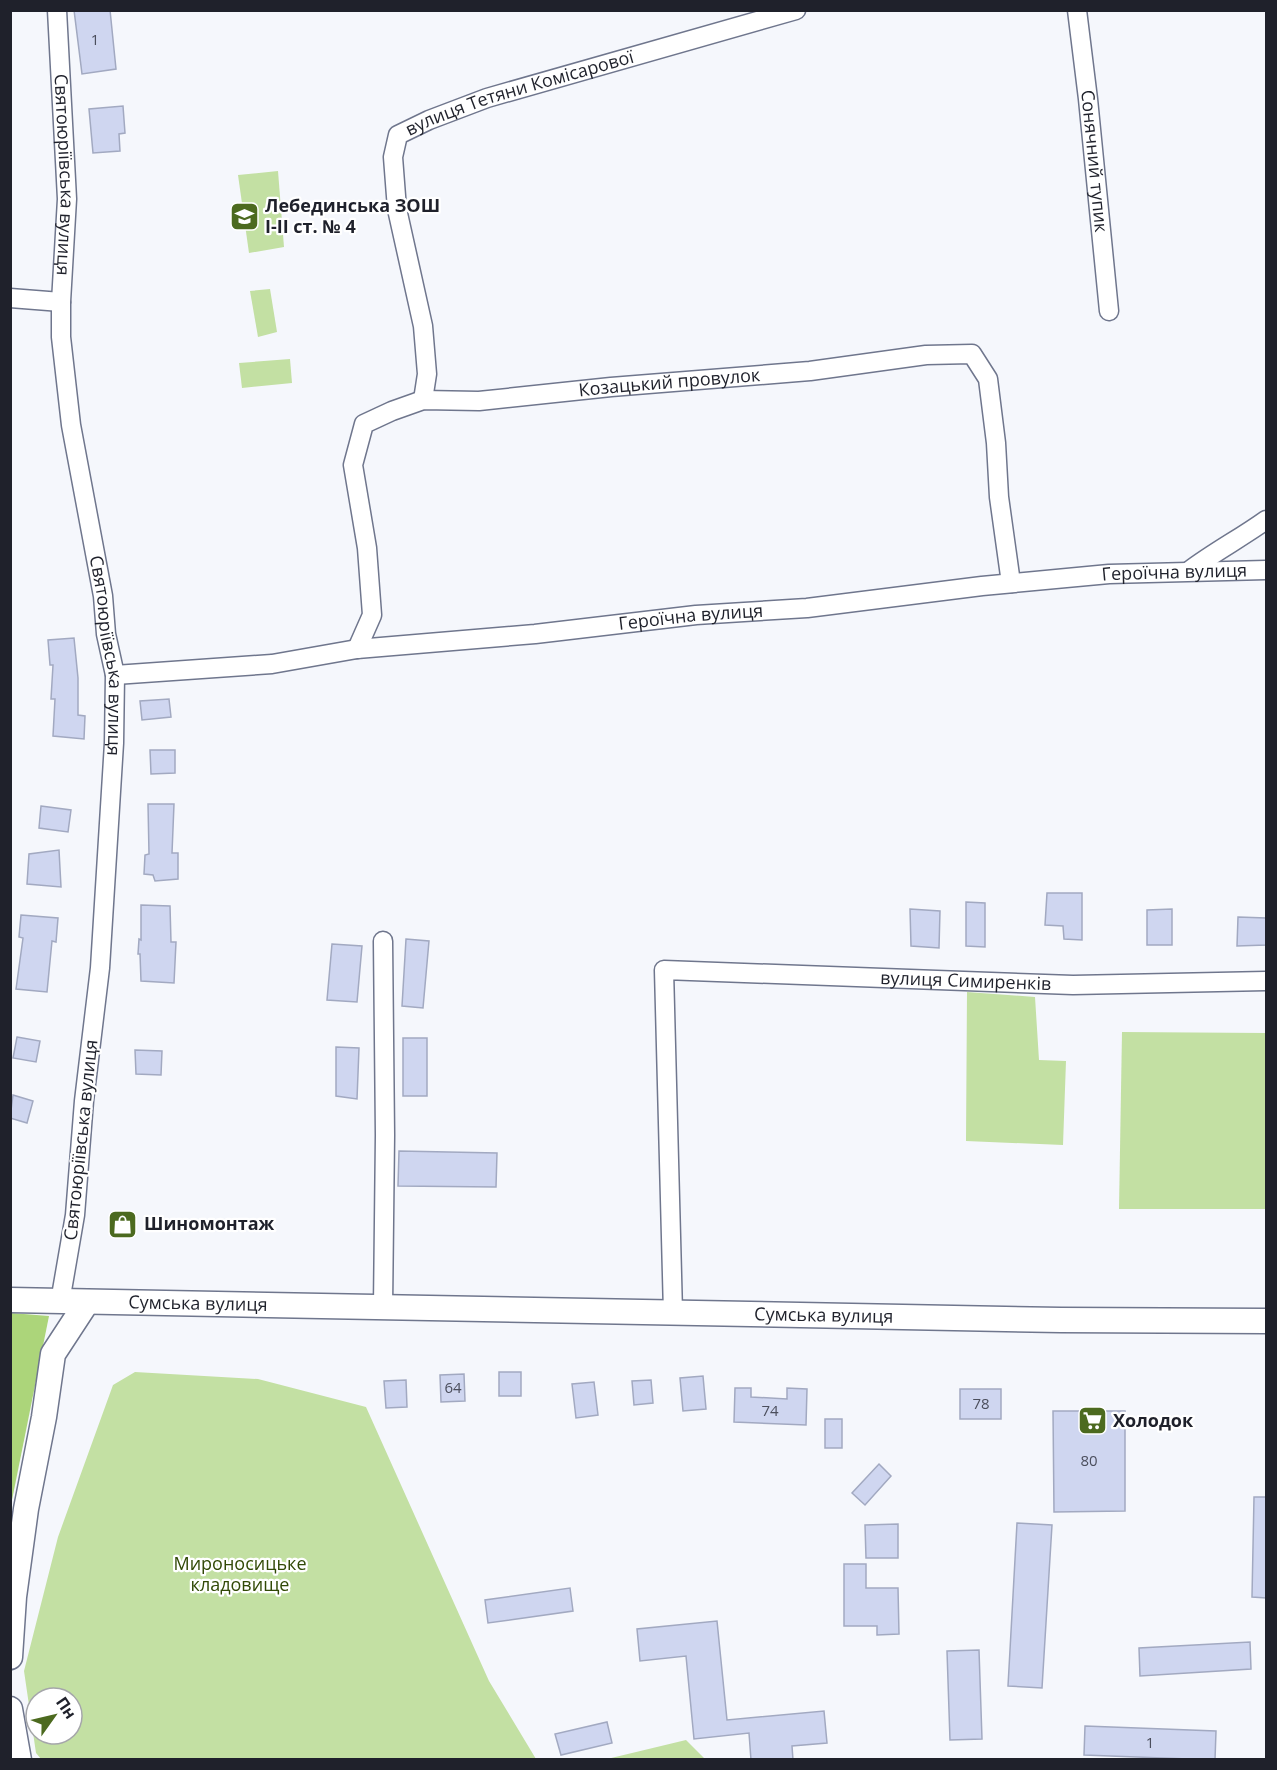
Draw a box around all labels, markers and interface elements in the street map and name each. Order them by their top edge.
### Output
house number: 1 [91,29,99,49]
street label: вулиця Тетяни Комісарової [401,44,637,141]
street label: Святоюріївська вулиця [49,73,80,276]
street label: Сонячний тупик [1076,88,1114,234]
place label: Лебединська ЗОШ І-ІІ ст. № 4 [265,193,440,238]
school or university icon: Лебединська ЗОШ І-ІІ ст. № 4 [228,200,260,232]
street label: Козацький провулок [577,362,762,401]
street label: Святоюріївська вулиця [85,553,129,757]
street label: Героїчна вулиця [1101,557,1247,586]
street label: Героїчна вулиця [617,598,764,635]
street label: вулиця Симиренків [880,965,1052,995]
street label: Святоюріївська вулиця [58,1038,102,1242]
shop icon: Шиномонтаж [107,1208,139,1240]
place label: Шиномонтаж [144,1211,275,1235]
street label: Сумська вулиця [128,1289,268,1316]
street label: Сумська вулиця [754,1301,894,1328]
house number: 64 [444,1377,462,1397]
house number: 78 [972,1393,990,1413]
house number: 74 [761,1400,779,1420]
supermarket icon: Холодок [1076,1405,1108,1437]
place label: Холодок [1113,1408,1194,1432]
house number: 80 [1080,1450,1098,1470]
park label: Мироносицьке кладовище [173,1551,307,1596]
north arrow [24,1686,84,1746]
text: Пн [51,1692,82,1723]
house number: 1 [1146,1732,1154,1752]

